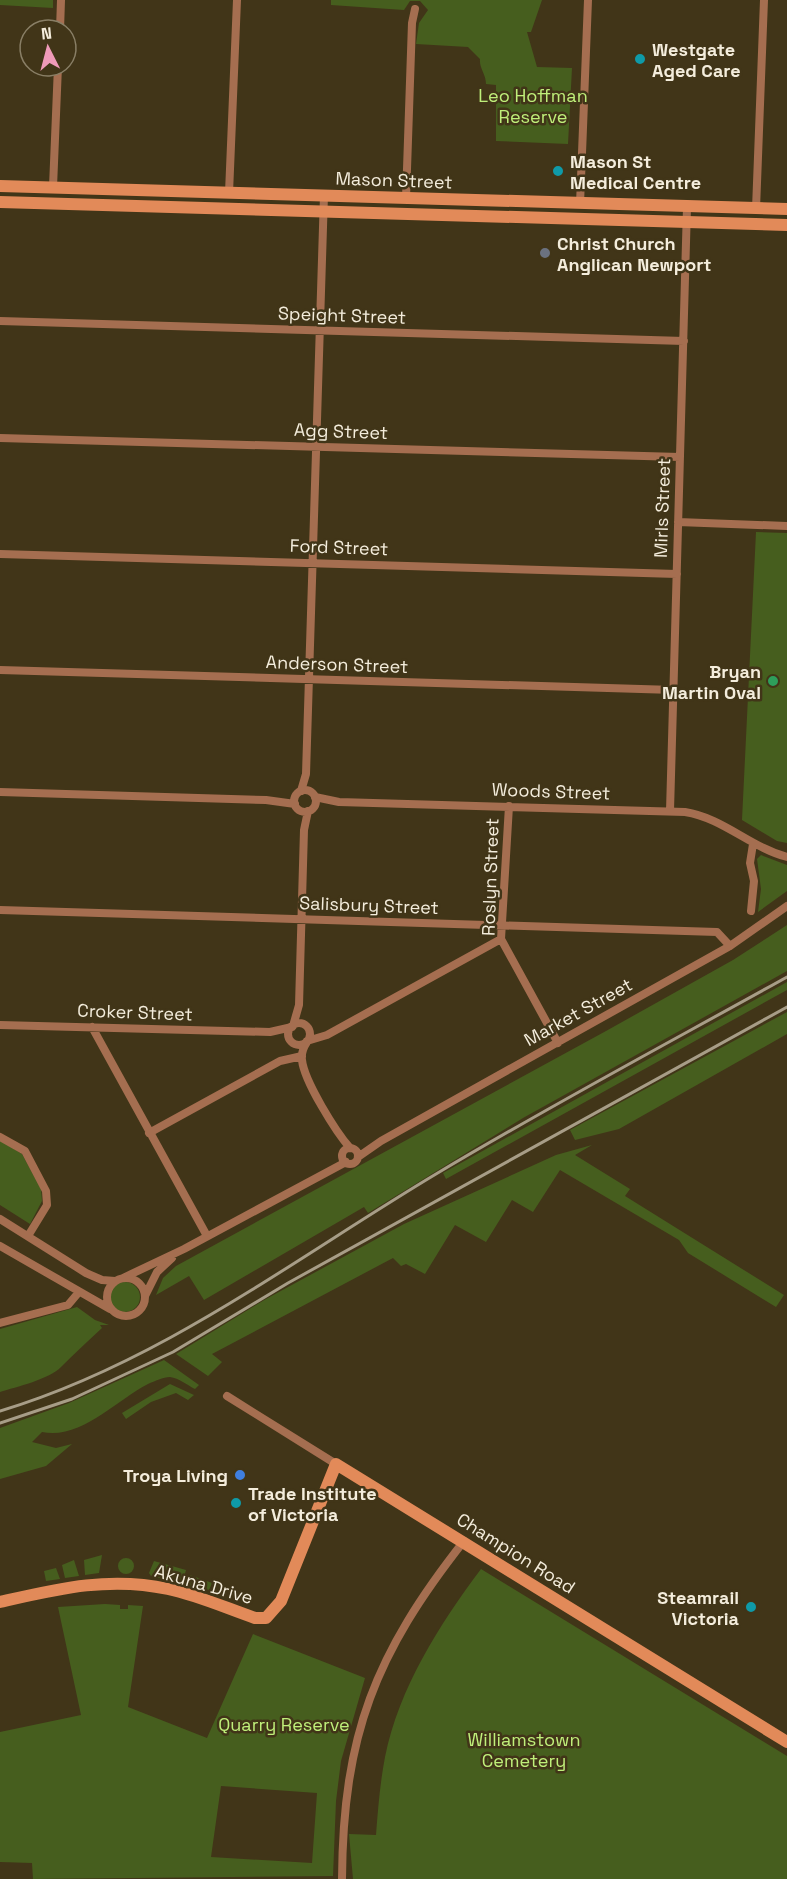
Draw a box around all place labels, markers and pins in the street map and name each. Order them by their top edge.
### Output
place label: Westgate Aged Care [652,38,741,82]
marker: Westgate Aged Care [633,52,647,66]
place label: Mason St Medical Centre [570,150,701,194]
marker: Mason St Medical Centre [551,164,565,178]
place label: Christ Church Anglican Newport [557,232,712,276]
marker: Christ Church Anglican Newport [538,246,552,260]
place label: Bryan Martin Oval [662,660,761,704]
marker: Bryan Martin Oval [766,674,780,688]
place label: Troya Living [123,1464,228,1487]
marker: Troya Living [233,1468,247,1482]
place label: Trade Institute of Victoria [248,1482,377,1526]
marker: Trade Institute of Victoria [229,1496,243,1510]
place label: Steamrail Victoria [657,1586,740,1630]
marker: Steamrail Victoria [744,1600,758,1614]

